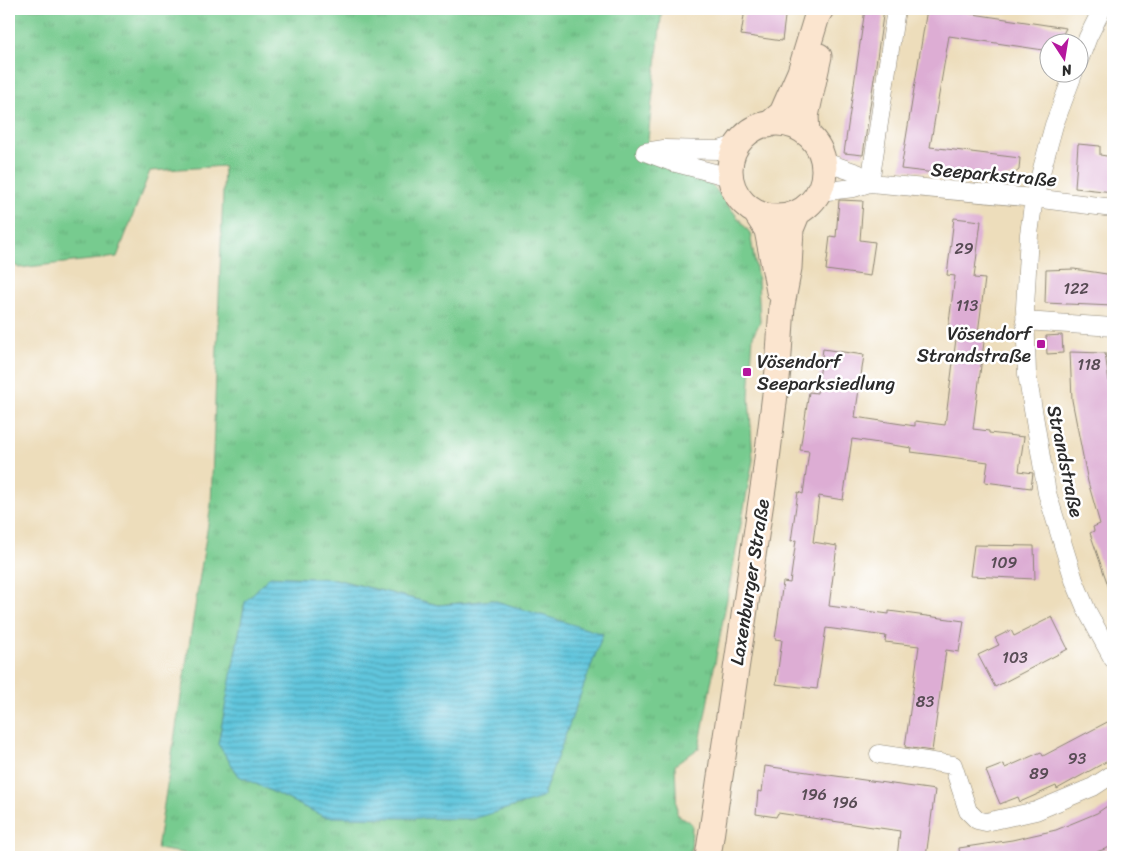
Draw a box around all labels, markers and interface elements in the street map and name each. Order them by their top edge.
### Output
north arrow [1040,32,1090,82]
text: N [1059,57,1075,84]
street label: Seeparkstraße [930,153,1058,196]
house number: 29 [954,234,974,263]
house number: 122 [1063,274,1089,303]
house number: 113 [956,291,978,320]
place label: Vösendorf Strandstraße [917,317,1034,372]
marker: Vösendorf Strandstraße [1035,338,1047,350]
place label: Vösendorf Seeparksiedlung [757,345,896,400]
house number: 118 [1077,350,1101,379]
marker: Vösendorf Seeparksiedlung [741,366,753,378]
street label: Strandstraße [1038,402,1093,520]
street label: Laxenburger Straße [720,496,779,668]
house number: 109 [991,548,1018,577]
house number: 103 [1002,643,1028,672]
house number: 83 [916,687,934,716]
house number: 93 [1068,744,1087,773]
house number: 89 [1029,759,1049,788]
house number: 196 [801,780,827,809]
house number: 196 [832,788,858,817]

